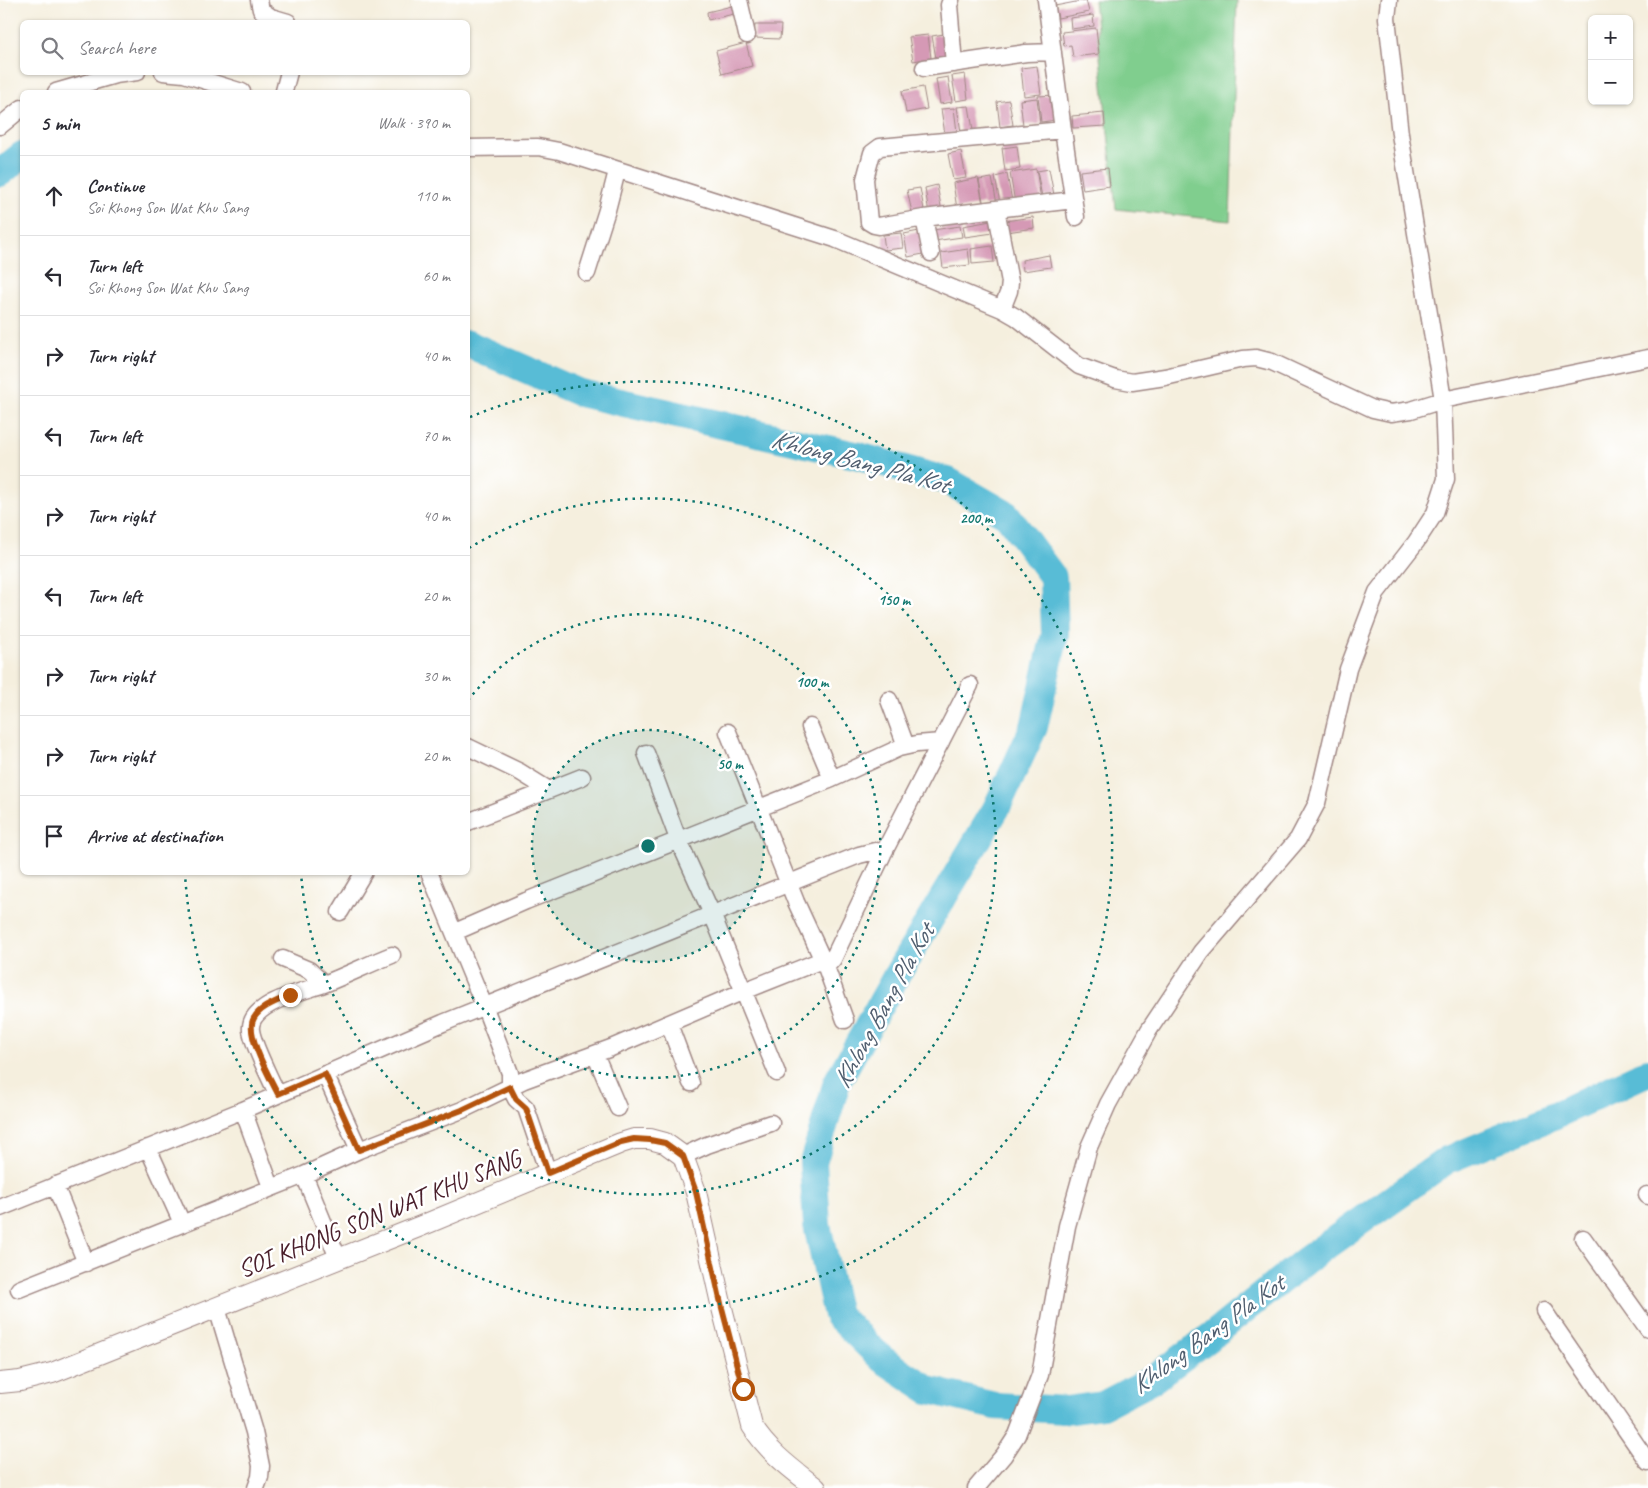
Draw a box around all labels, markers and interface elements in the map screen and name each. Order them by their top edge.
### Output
map controls [1588,15,1633,105]
button: + [1588,15,1633,60]
search box [20,20,470,75]
icon: search [38,34,66,62]
text: Search here [78,36,155,60]
button: − [1588,60,1633,105]
text: 5 min [40,110,80,136]
text: Walk · 390 m [378,113,450,133]
text: Continue [87,174,144,198]
icon: ahead [40,182,68,210]
text: 110 m [416,186,450,206]
text: Soi Khong Son Wat Khu Sang [87,198,248,218]
text: Turn left [87,254,142,278]
icon: left [40,262,68,290]
text: 60 m [423,266,450,286]
text: Soi Khong Son Wat Khu Sang [87,278,248,298]
icon: right [40,342,68,370]
text: Turn right [87,344,154,368]
text: 40 m [423,346,450,366]
icon: left [40,422,68,450]
water label: Khlong Bang Pla Kot [768,422,957,502]
text: Turn left [87,424,142,448]
text: 70 m [423,426,450,446]
icon: right [40,502,68,530]
text: Turn right [87,504,154,528]
text: 40 m [423,506,450,526]
text: 200 m [960,509,994,528]
icon: left [40,582,68,610]
text: Turn left [87,584,142,608]
text: 20 m [423,586,450,606]
text: 150 m [878,591,912,610]
icon: right [40,662,68,690]
text: Turn right [87,664,154,688]
text: 30 m [423,666,450,686]
text: 100 m [796,673,830,692]
icon: right [40,742,68,770]
text: Turn right [87,744,154,768]
text: 20 m [423,746,450,766]
text: 50 m [717,755,744,774]
icon: arrive [40,822,68,850]
text: Arrive at destination [87,824,223,848]
centre of rings [639,837,657,855]
water label: Khlong Bang Pla Kot [825,914,944,1094]
route end [279,984,302,1007]
street label: SOI KHONG SON WAT KHU SANG [233,1142,528,1285]
water label: Khlong Bang Pla Kot [1124,1265,1295,1401]
route start [732,1378,755,1401]

